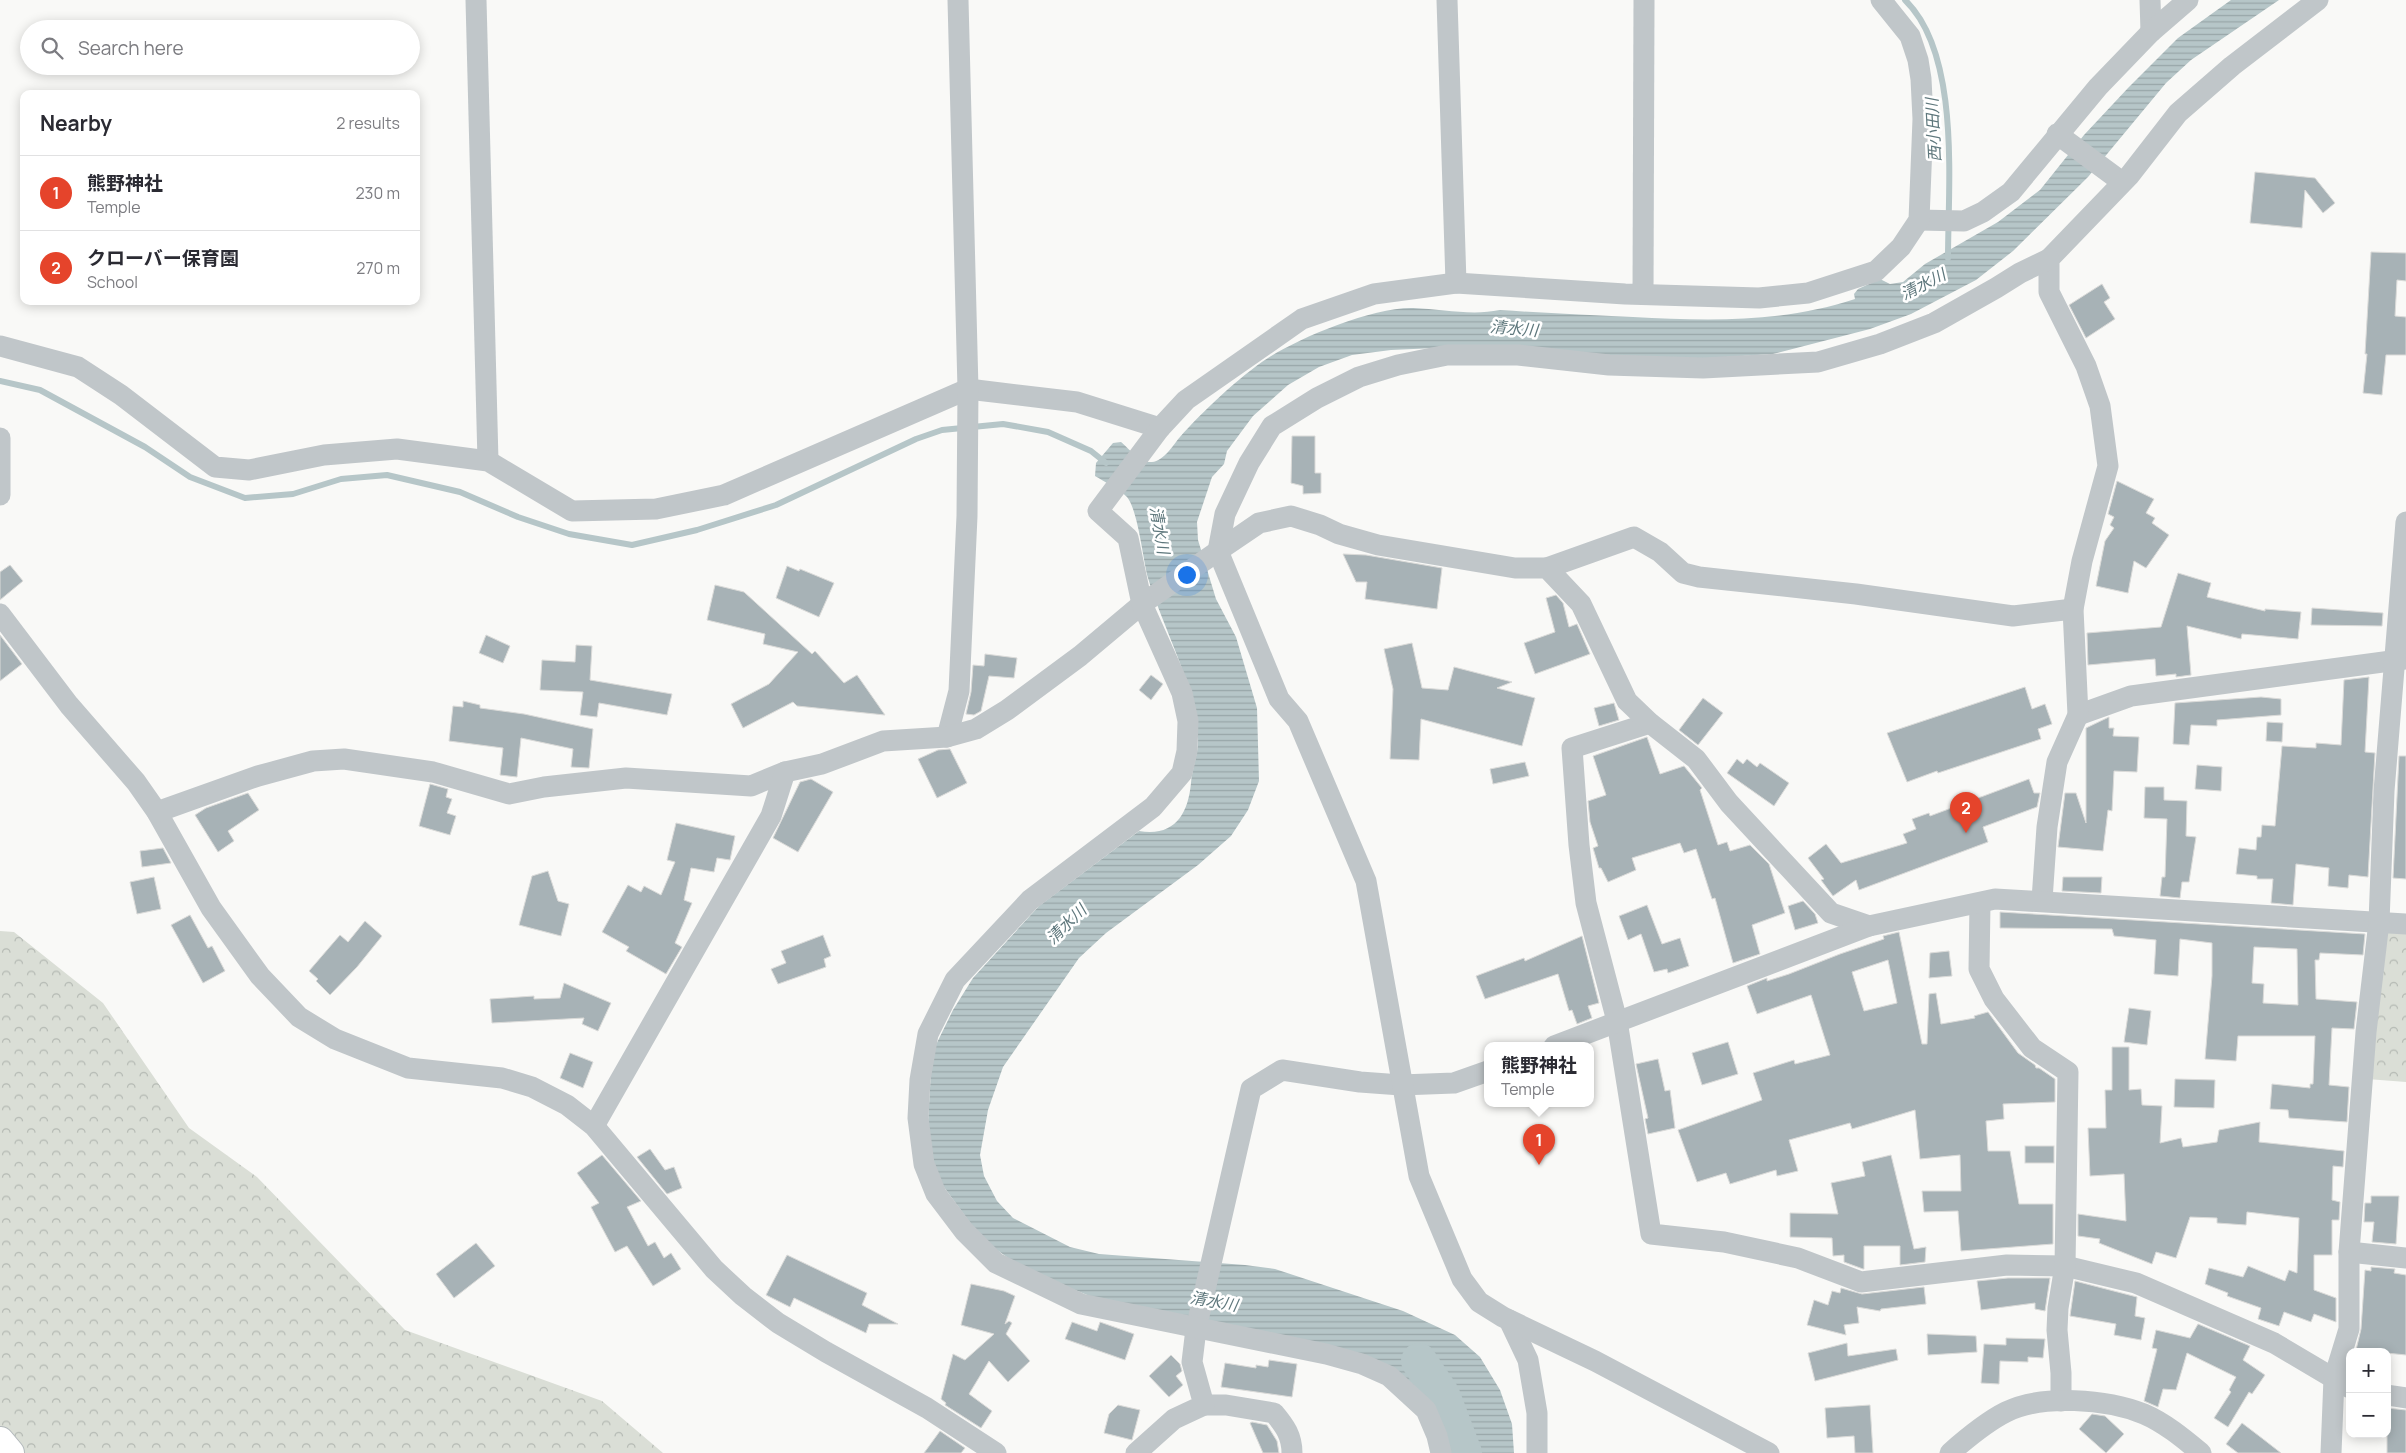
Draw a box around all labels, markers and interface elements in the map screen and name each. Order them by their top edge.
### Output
search box [20,20,420,75]
icon: search [38,34,66,62]
text: Search here [78,35,184,61]
water label: 西小田川 [1920,95,1946,163]
text: Nearby [40,109,112,137]
text: 2 results [336,112,400,134]
text: 熊野神社 [87,170,163,196]
text: 1 [52,182,60,204]
text: 230 m [356,182,400,204]
text: Temple [87,196,141,218]
text: クローバー保育園 [87,245,239,271]
text: 2 [51,257,61,279]
text: 270 m [356,257,400,279]
water label: 清水川 [1897,262,1951,305]
text: School [87,271,138,293]
water label: 清水川 [1489,315,1541,341]
water label: 清水川 [1145,504,1175,558]
your location [1174,562,1200,588]
pin: 2 [1950,792,1982,833]
water label: 清水川 [1041,898,1092,949]
popup [1484,1042,1594,1107]
text: 熊野神社 [1501,1052,1577,1078]
text: Temple [1501,1078,1555,1100]
pin: 1 [1523,1124,1555,1165]
water label: 清水川 [1188,1286,1242,1316]
map controls [2346,1348,2391,1438]
button: + [2346,1348,2391,1393]
button: − [2346,1393,2391,1438]

